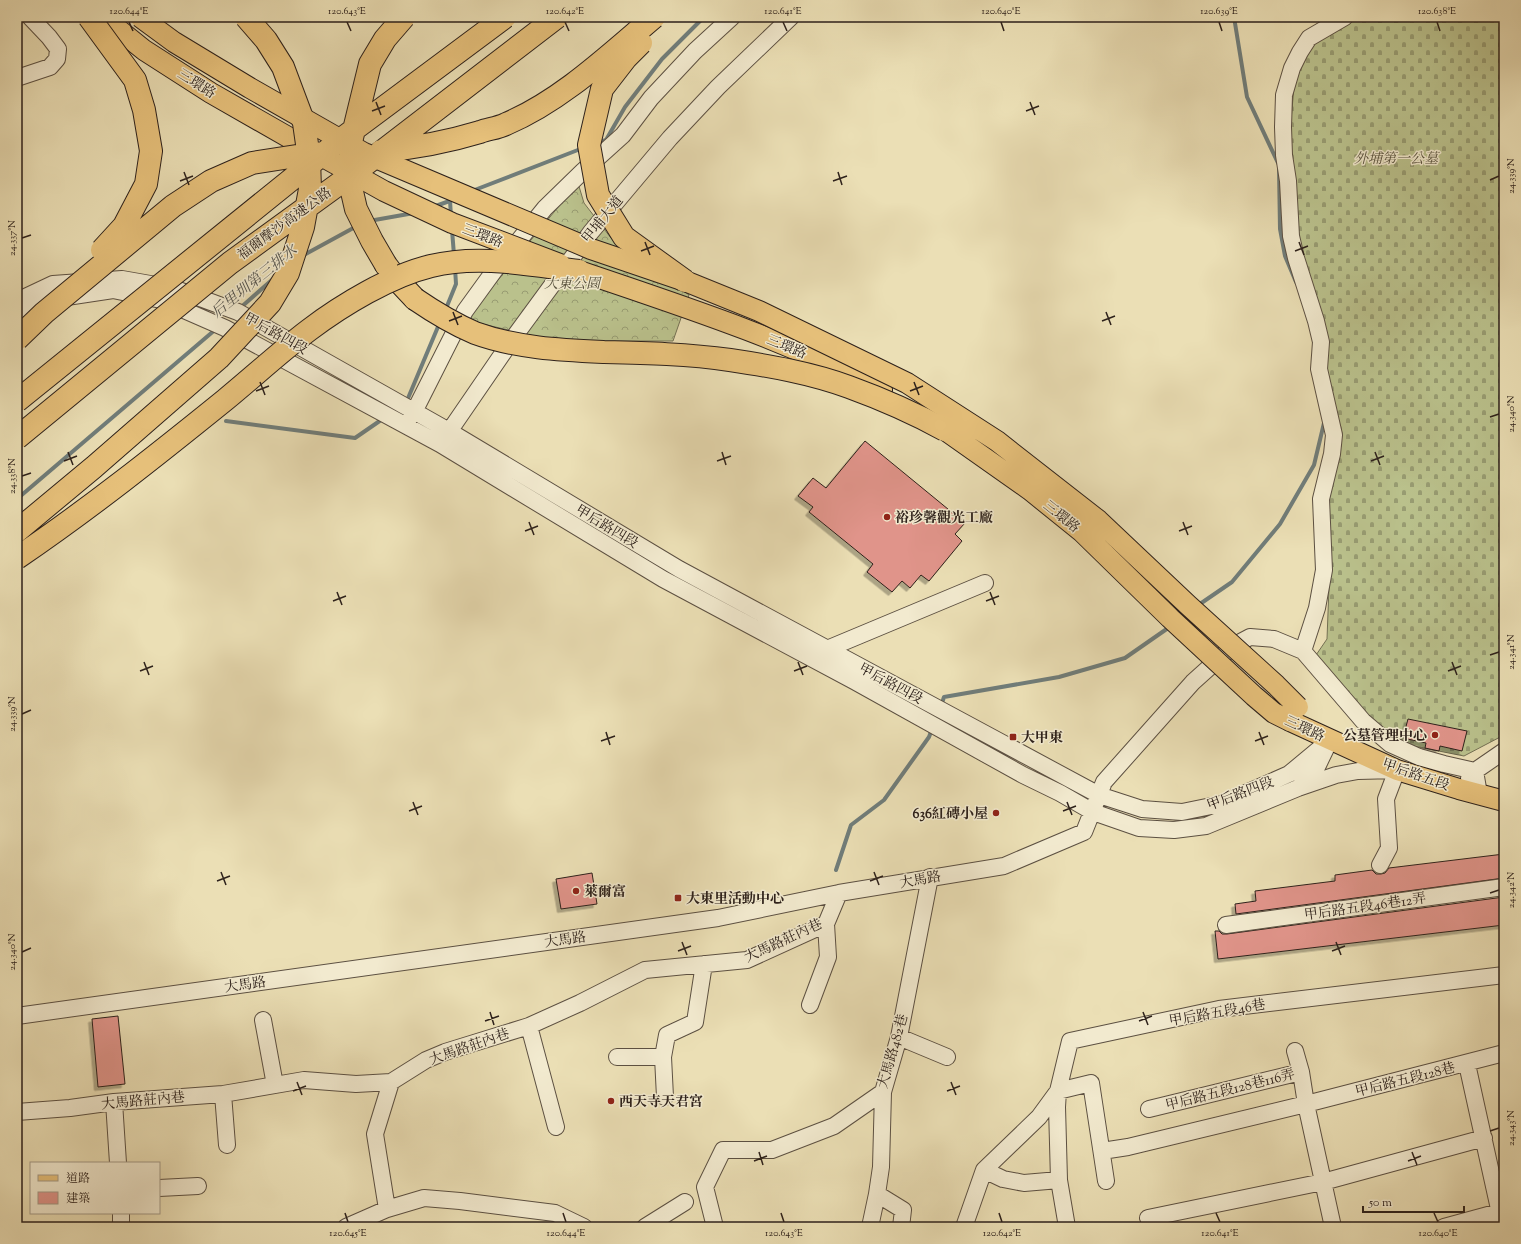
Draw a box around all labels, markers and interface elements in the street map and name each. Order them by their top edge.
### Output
text: 120.644°E [110,4,148,19]
text: 120.643°E [328,4,366,19]
text: 120.642°E [546,4,584,19]
text: 120.641°E [764,4,802,19]
text: 120.640°E [982,4,1020,19]
text: 120.639°E [1200,4,1238,19]
text: 120.638°E [1418,4,1456,19]
street label: 三環路 [173,65,219,104]
park label: 外埔第一公墓 [1354,150,1440,170]
text: 24.339°N [1504,158,1519,194]
street label: 福爾摩沙高速公路 [234,184,336,266]
street label: 甲埔大道 [578,192,629,248]
text: 24.337°N [5,220,20,256]
street label: 三環路 [459,220,505,254]
water label: 后里圳第三排水 [208,240,304,323]
park label: 大東公園 [544,275,602,295]
street label: 甲后路四段 [240,309,310,360]
street label: 三環路 [763,331,809,365]
text: 24.340°N [1504,396,1519,432]
text: 24.338°N [5,458,20,494]
street label: 三環路 [1038,497,1083,539]
street label: 甲后路四段 [571,501,641,554]
place label: 裕珍馨觀光工廠 [895,509,993,529]
marker: 裕珍馨觀光工廠 [882,512,892,522]
text: 24.341°N [1504,634,1519,670]
street label: 甲后路四段 [854,660,926,710]
text: 24.339°N [5,696,20,732]
street label: 三環路 [1281,712,1327,748]
place label: 公墓管理中心 [1343,727,1427,747]
place label: 大甲東 [1021,729,1063,749]
marker: 公墓管理中心 [1430,730,1440,740]
marker: 大甲東 [1008,732,1018,742]
street label: 甲后路五段 [1379,755,1452,797]
street label: 甲后路四段 [1204,773,1277,817]
place label: 636紅磚小屋 [913,805,988,825]
marker: 636紅磚小屋 [991,808,1001,818]
street label: 大馬路 [898,867,943,894]
text: 24.342°N [1504,872,1519,908]
place label: 萊爾富 [584,883,626,903]
marker: 萊爾富 [571,886,581,896]
place label: 大東里活動中心 [686,890,784,910]
street label: 甲后路五段46巷12弄 [1303,890,1428,926]
marker: 大東里活動中心 [673,893,683,903]
street label: 大馬路莊內巷 [742,915,826,969]
street label: 大馬路 [543,928,587,954]
text: 24.340°N [5,934,20,970]
street label: 大馬路 [223,973,267,999]
street label: 甲后路五段46巷 [1167,996,1267,1032]
street label: 大馬路482巷 [874,1012,914,1091]
street label: 大馬路莊內巷 [427,1025,513,1071]
street label: 甲后路五段128巷 [1353,1059,1458,1103]
street label: 甲后路五段128巷116弄 [1164,1065,1297,1117]
street label: 大馬路莊內巷 [100,1088,186,1116]
place label: 西天寺天君宮 [619,1093,703,1113]
marker: 西天寺天君宮 [606,1096,616,1106]
text: 24.343°N [1504,1110,1519,1146]
legend [30,1162,160,1214]
text: 道路 [66,1170,90,1188]
scale bar [1363,1188,1464,1214]
text: 建築 [66,1190,90,1208]
text: 50 m [1368,1194,1392,1212]
text: 120.645°E [329,1226,367,1241]
text: 120.644°E [547,1226,585,1241]
text: 120.643°E [765,1226,803,1241]
text: 120.642°E [983,1226,1021,1241]
text: 120.641°E [1201,1226,1239,1241]
text: 120.640°E [1419,1226,1457,1241]

